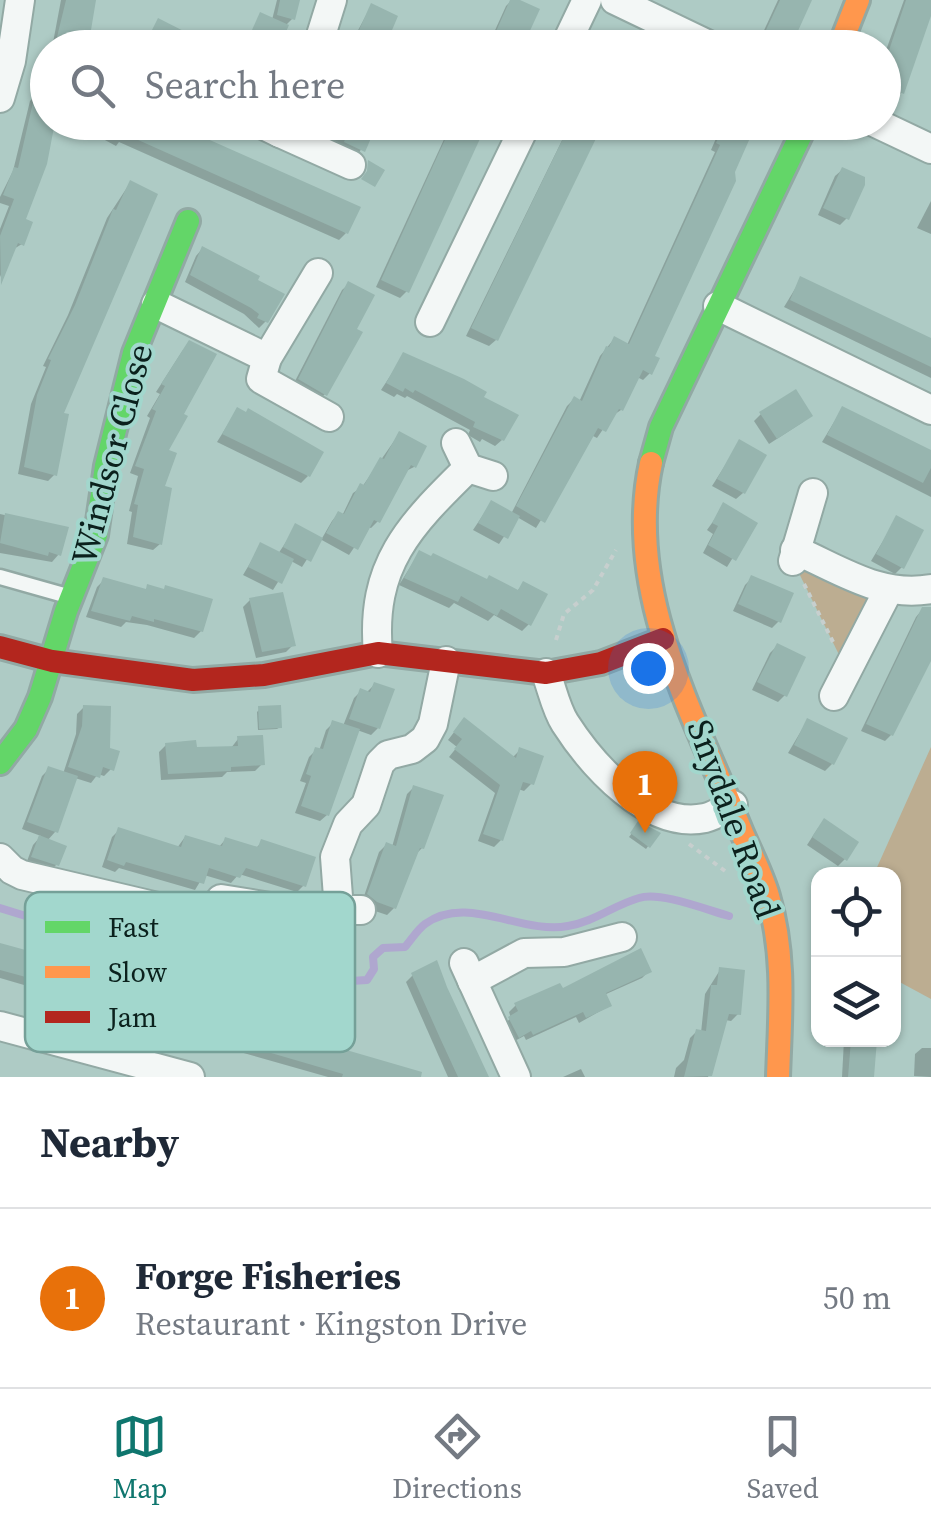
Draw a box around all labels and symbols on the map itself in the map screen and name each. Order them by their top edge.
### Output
street label: Windsor Close [59,338,165,570]
your location [623,643,674,694]
street label: Snydale Road [676,713,792,925]
pin: 1 [612,750,678,833]
legend [25,892,355,1052]
text: Fast [108,908,159,946]
text: Slow [108,953,168,991]
text: Jam [107,998,157,1036]

